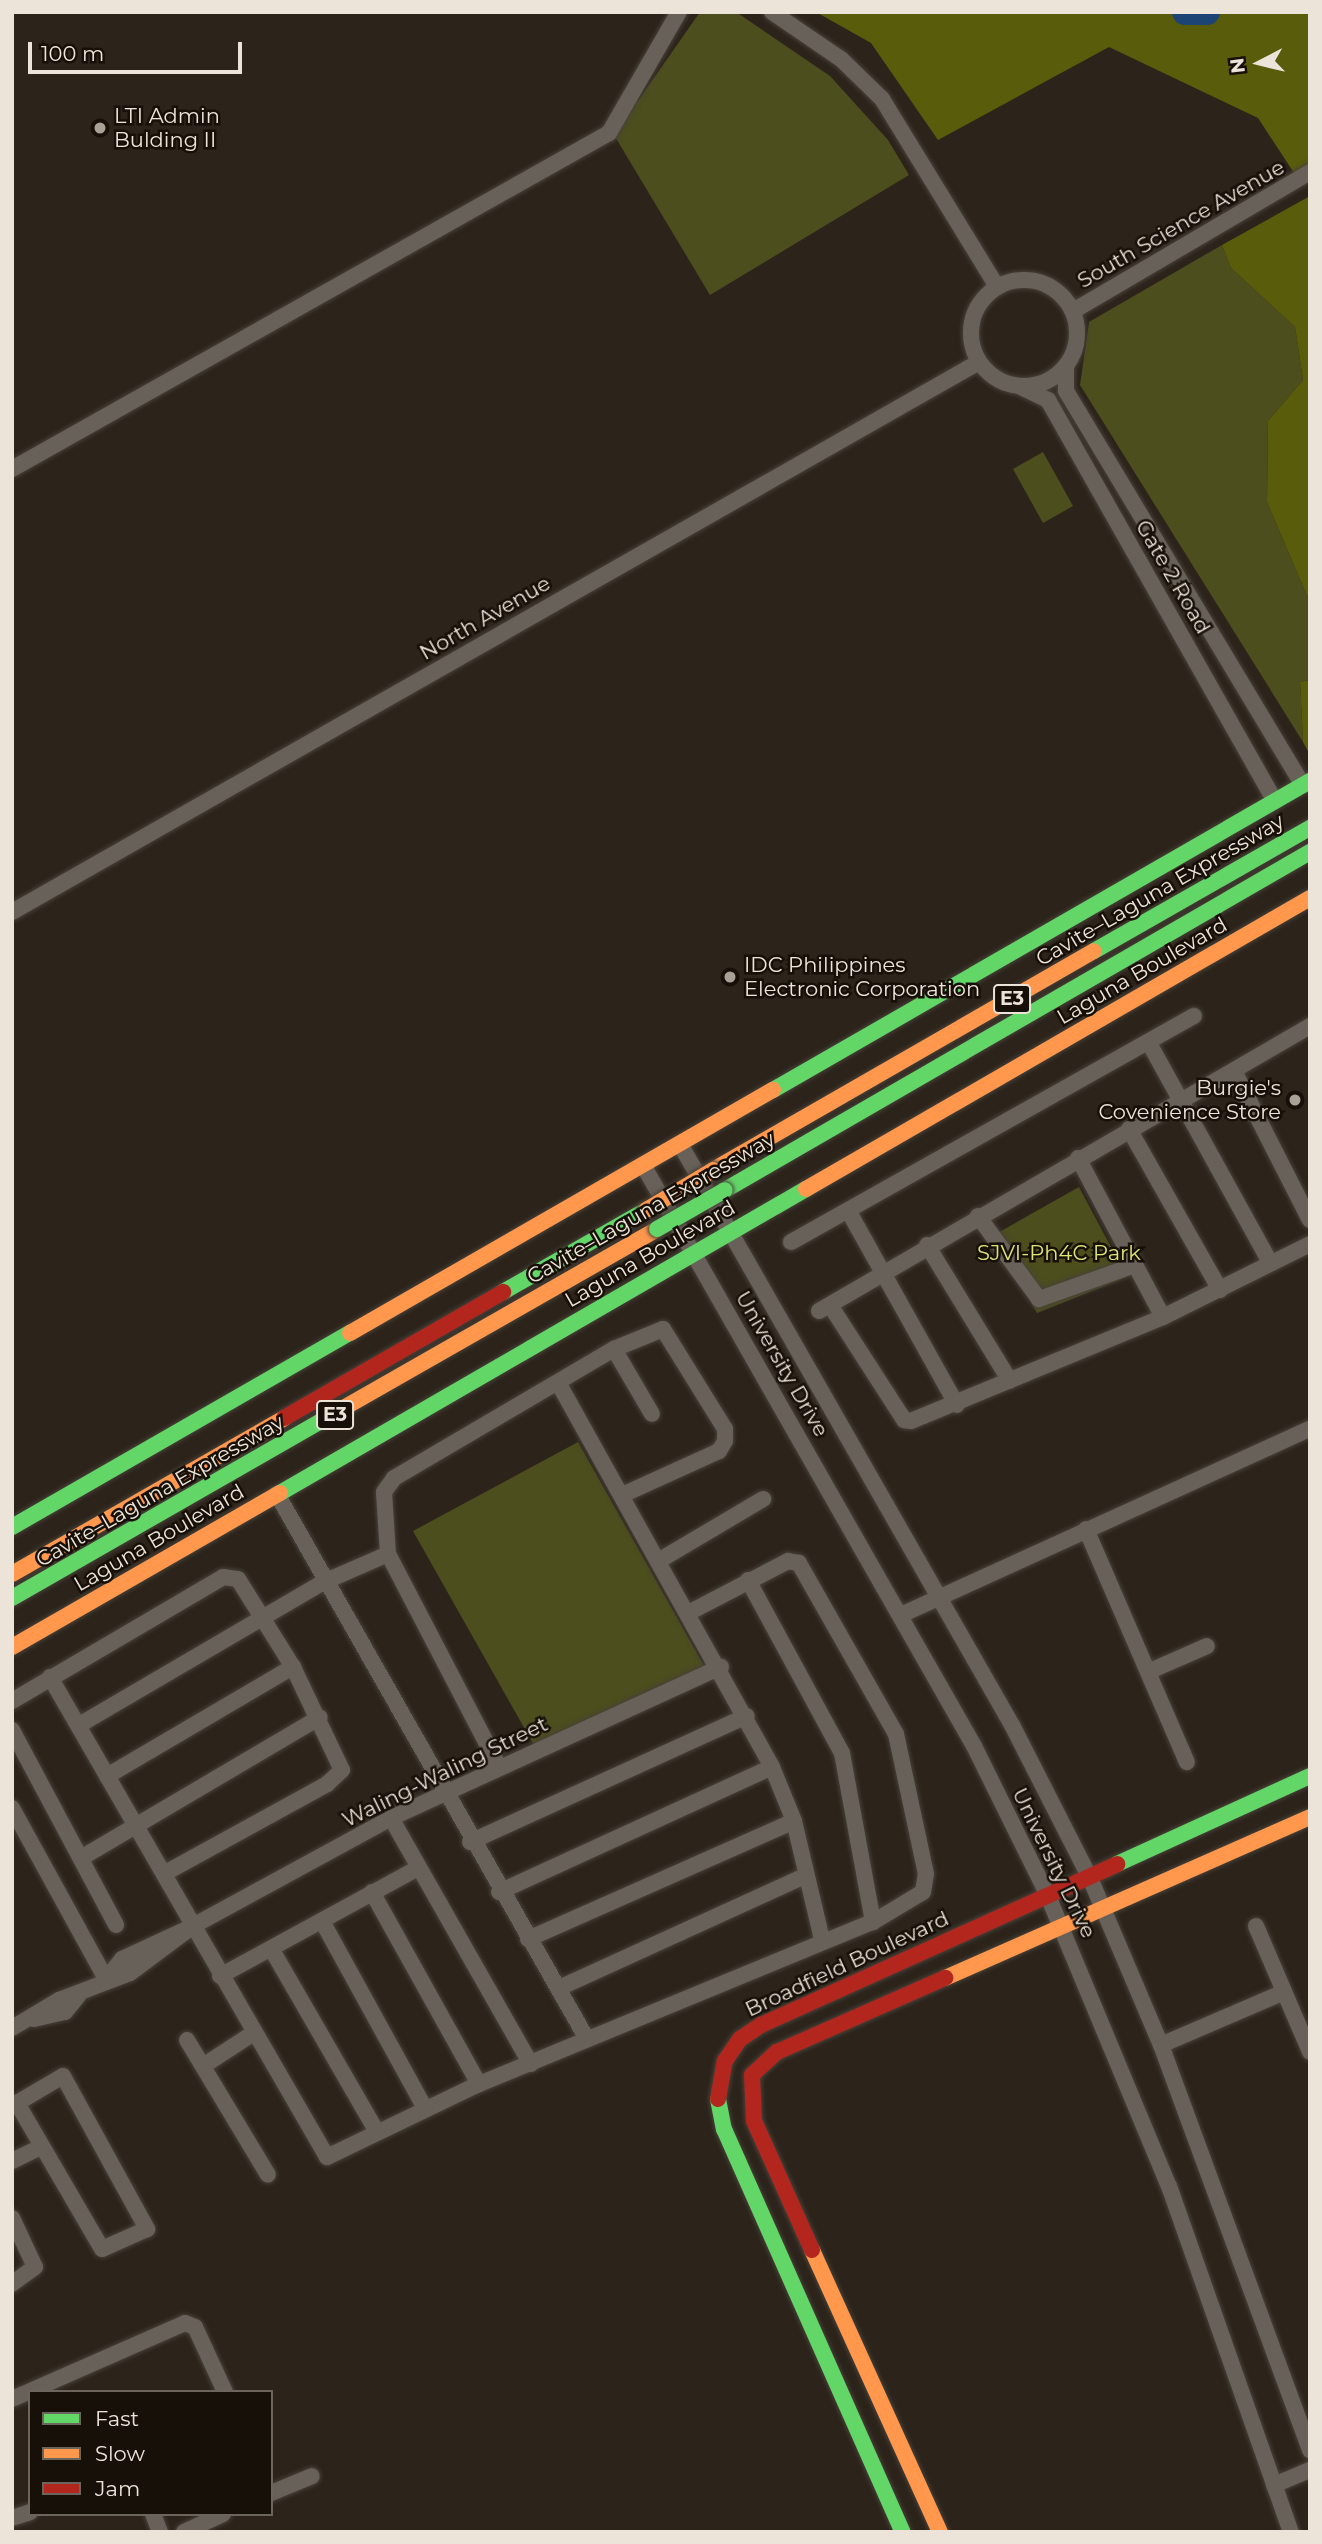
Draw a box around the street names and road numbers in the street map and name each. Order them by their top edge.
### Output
street label: South Science Avenue [1073,154,1289,294]
street label: Gate 2 Road [1130,516,1216,638]
street label: North Avenue [415,570,555,666]
street label: Cavite–Laguna Expressway [1031,809,1289,971]
street label: Laguna Boulevard [1052,912,1232,1030]
road number: E3 [993,984,1031,1015]
street label: Cavite–Laguna Expressway [522,1127,780,1289]
street label: Laguna Boulevard [560,1195,740,1313]
street label: University Drive [730,1287,834,1441]
road number: E3 [316,1400,354,1430]
street label: Cavite–Laguna Expressway [31,1410,289,1572]
street label: Laguna Boulevard [69,1479,249,1597]
street label: Waling-Waling Street [338,1711,552,1833]
street label: University Drive [1007,1784,1101,1942]
street label: Broadfield Boulevard [741,1906,953,2022]

